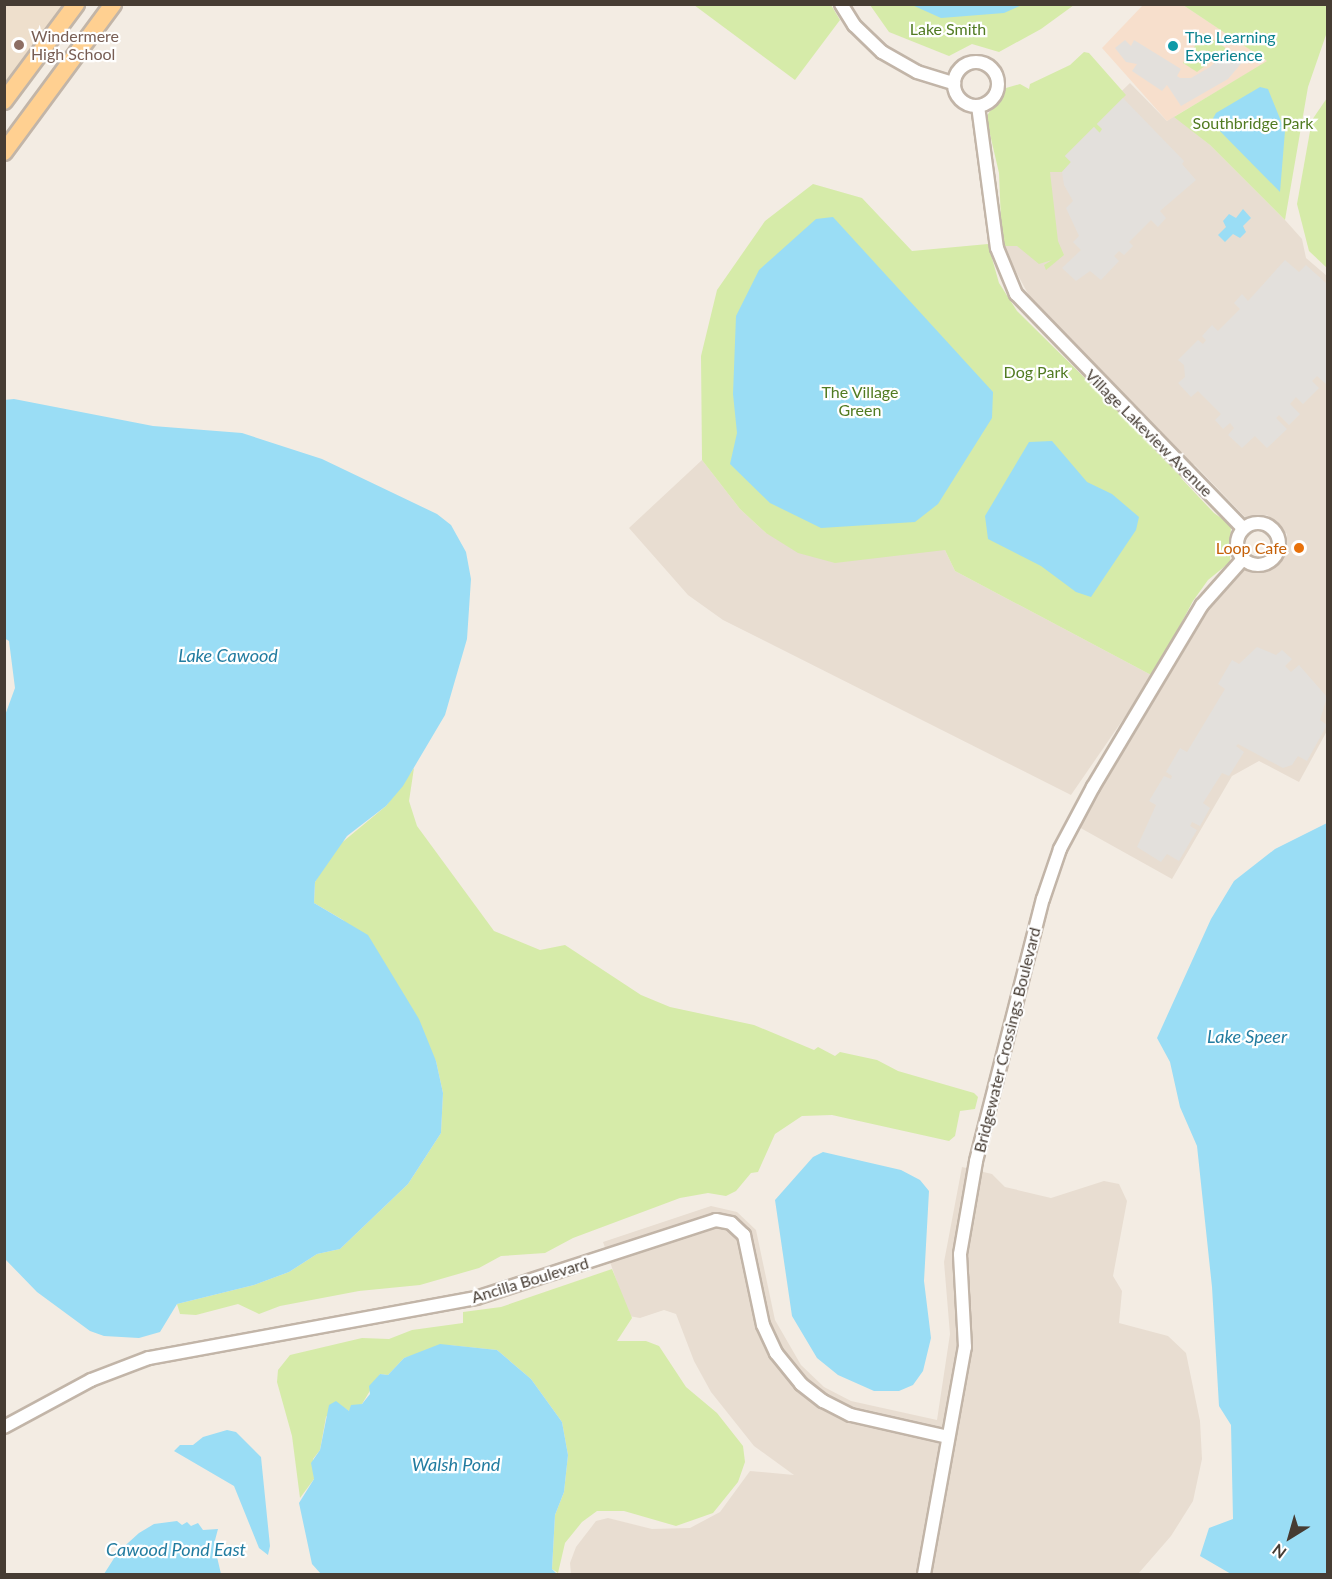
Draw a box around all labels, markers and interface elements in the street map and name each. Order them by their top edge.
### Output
park label: Lake Smith [910,19,986,39]
place label: Windermere High School [31,26,119,64]
place label: The Learning Experience [1185,27,1276,65]
marker: Windermere High School [12,38,26,52]
marker: The Learning Experience [1166,39,1180,53]
park label: Southbridge Park [1193,113,1313,133]
park label: Dog Park [1004,362,1068,382]
street label: Village Lakeview Avenue [1081,365,1217,501]
park label: The Village Green [821,382,899,420]
place label: Loop Cafe [1216,538,1287,558]
marker: Loop Cafe [1292,541,1306,555]
water label: Lake Cawood [178,644,278,666]
street label: Bridgewater Crossings Boulevard [970,925,1044,1155]
water label: Lake Speer [1207,1025,1287,1047]
street label: Ancilla Boulevard [469,1253,591,1307]
water label: Walsh Pond [412,1453,500,1475]
north arrow [1260,1507,1320,1567]
water label: Cawood Pond East [106,1538,246,1560]
text: N [1268,1540,1290,1563]

